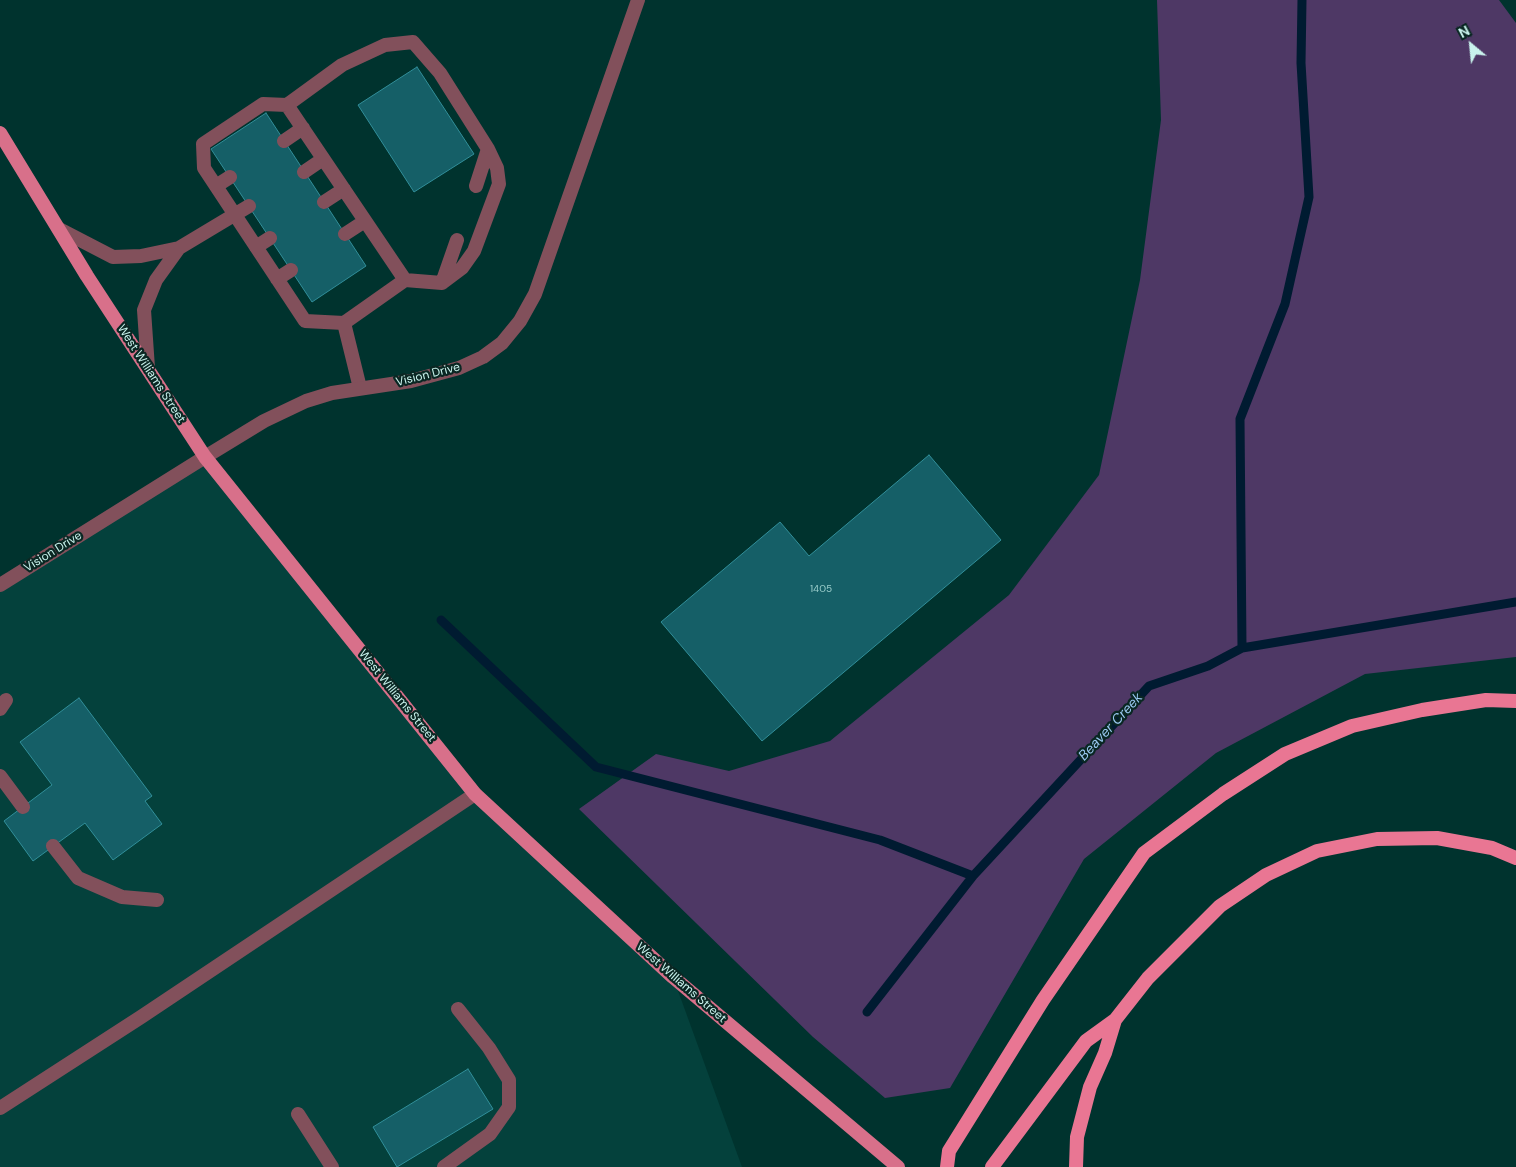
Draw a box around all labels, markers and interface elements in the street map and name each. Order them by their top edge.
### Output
north arrow [1446,20,1496,70]
text: N [1455,21,1473,42]
street label: West Williams Street [114,322,188,426]
street label: Vision Drive [395,360,461,390]
street label: Vision Drive [21,529,85,575]
house number: 1405 [810,583,832,595]
street label: West Williams Street [355,647,439,745]
water label: Beaver Creek [1075,690,1147,764]
street label: West Williams Street [633,940,729,1026]

